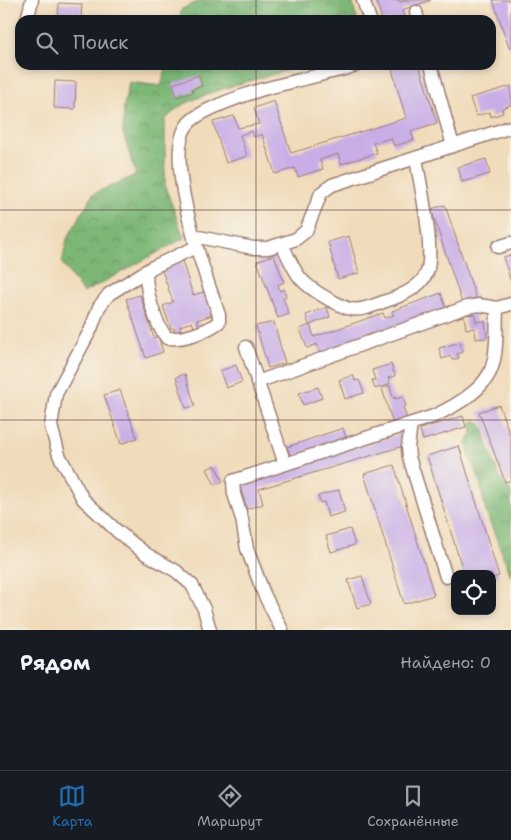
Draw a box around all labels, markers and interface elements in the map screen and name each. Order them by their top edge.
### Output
search box [15,15,496,70]
icon: search [33,29,61,57]
text: Поиск [73,30,128,55]
map controls [451,570,496,615]
button: locate [451,570,496,615]
text: Рядом [20,649,90,677]
text: Найдено: 0 [400,652,491,673]
tab: Карта [52,782,92,830]
tab: Маршрут [197,782,262,830]
tab: Сохранённые [367,782,459,830]

